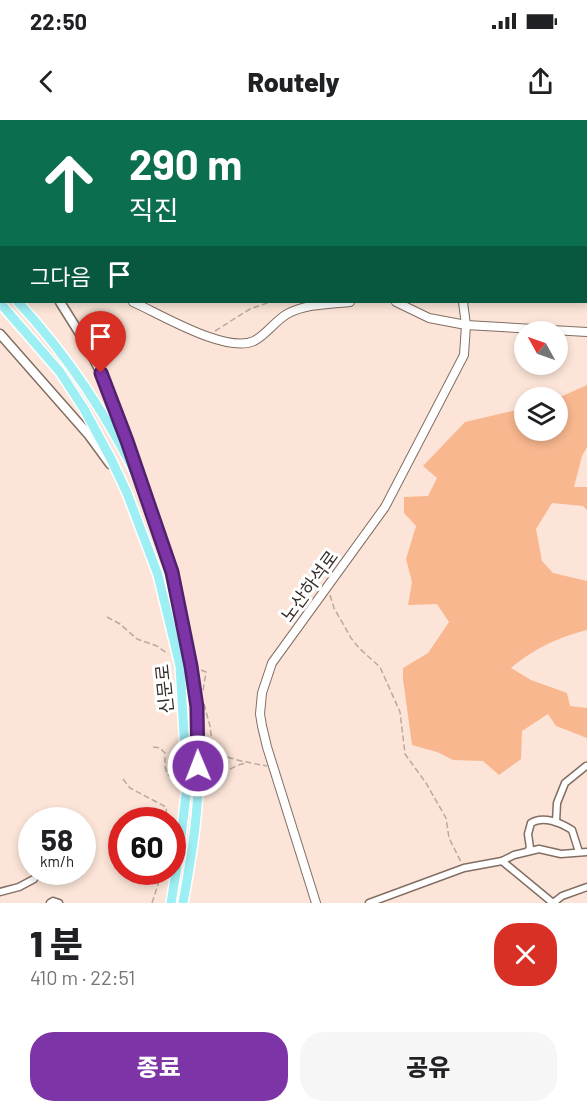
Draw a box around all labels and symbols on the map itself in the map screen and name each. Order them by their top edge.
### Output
pin [75,311,126,373]
north arrow [514,321,568,375]
street label: 노산하석로 [276,546,342,626]
street label: 신문로 [150,663,178,715]
position arrow [166,734,230,798]
speed limit sign: 60 [108,807,186,885]

